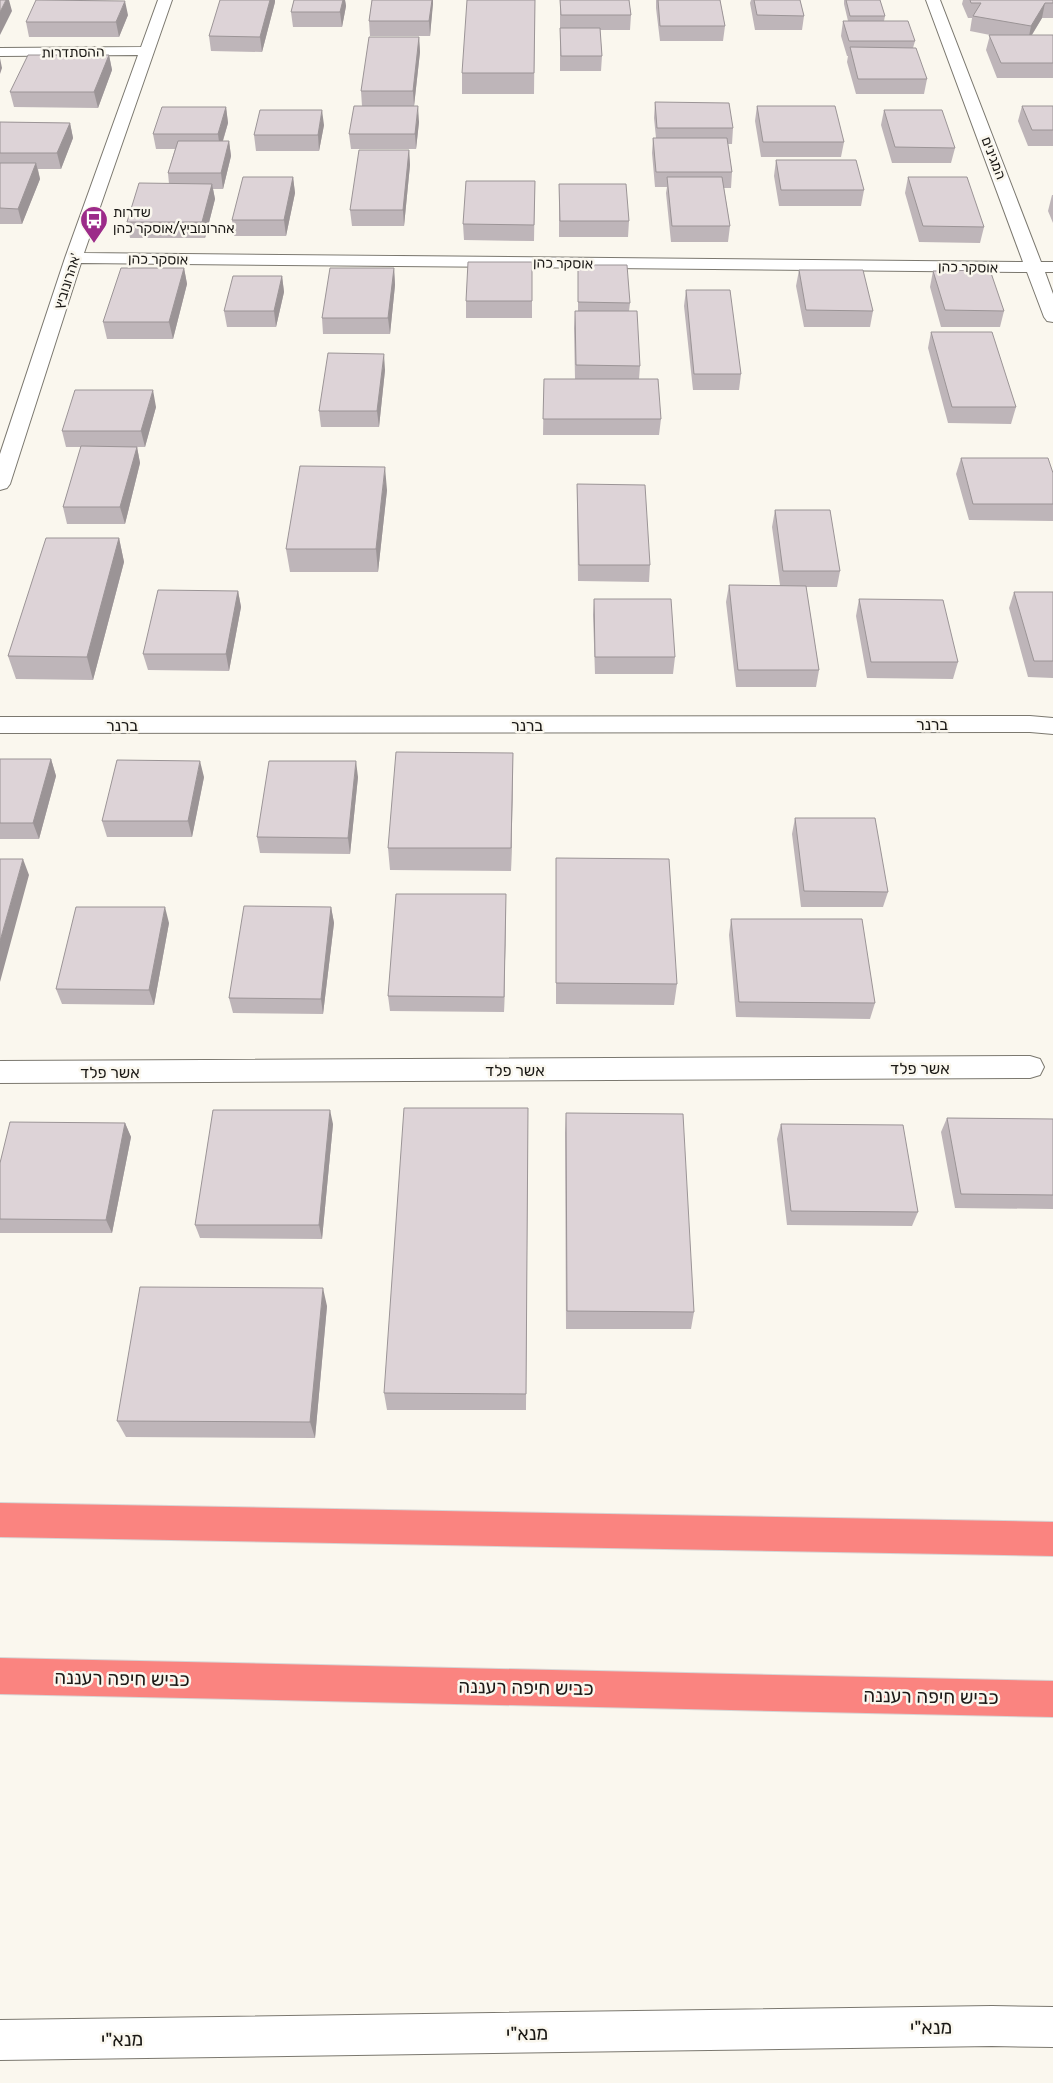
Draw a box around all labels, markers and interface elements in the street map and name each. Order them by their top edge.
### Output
street label: ההסתדרות [41,43,105,62]
street label: המגינים [978,134,1009,182]
place label: שדרות אהרונוביץ/אוסקר כהן [113,204,234,237]
bus stop icon: שדרות אהרונוביץ/אוסקר כהן [79,205,109,244]
street label: אוסקר כהן [128,250,188,269]
street label: אהרונוביץ' [50,251,85,311]
street label: אוסקר כהן [533,254,593,273]
street label: אוסקר כהן [938,258,998,277]
street label: ברנר [916,715,948,734]
street label: ברנר [106,716,138,735]
street label: ברנר [511,716,543,735]
street label: אשר פלד [890,1059,950,1078]
street label: אשר פלד [485,1061,545,1080]
street label: אשר פלד [80,1063,140,1082]
street label: כביש חיפה רעננה [54,1666,190,1691]
street label: כביש חיפה רעננה [458,1675,594,1700]
street label: כביש חיפה רעננה [863,1684,999,1709]
street label: מנא"י [910,2016,952,2039]
street label: מנא"י [506,2022,548,2045]
street label: מנא"י [101,2028,143,2051]

